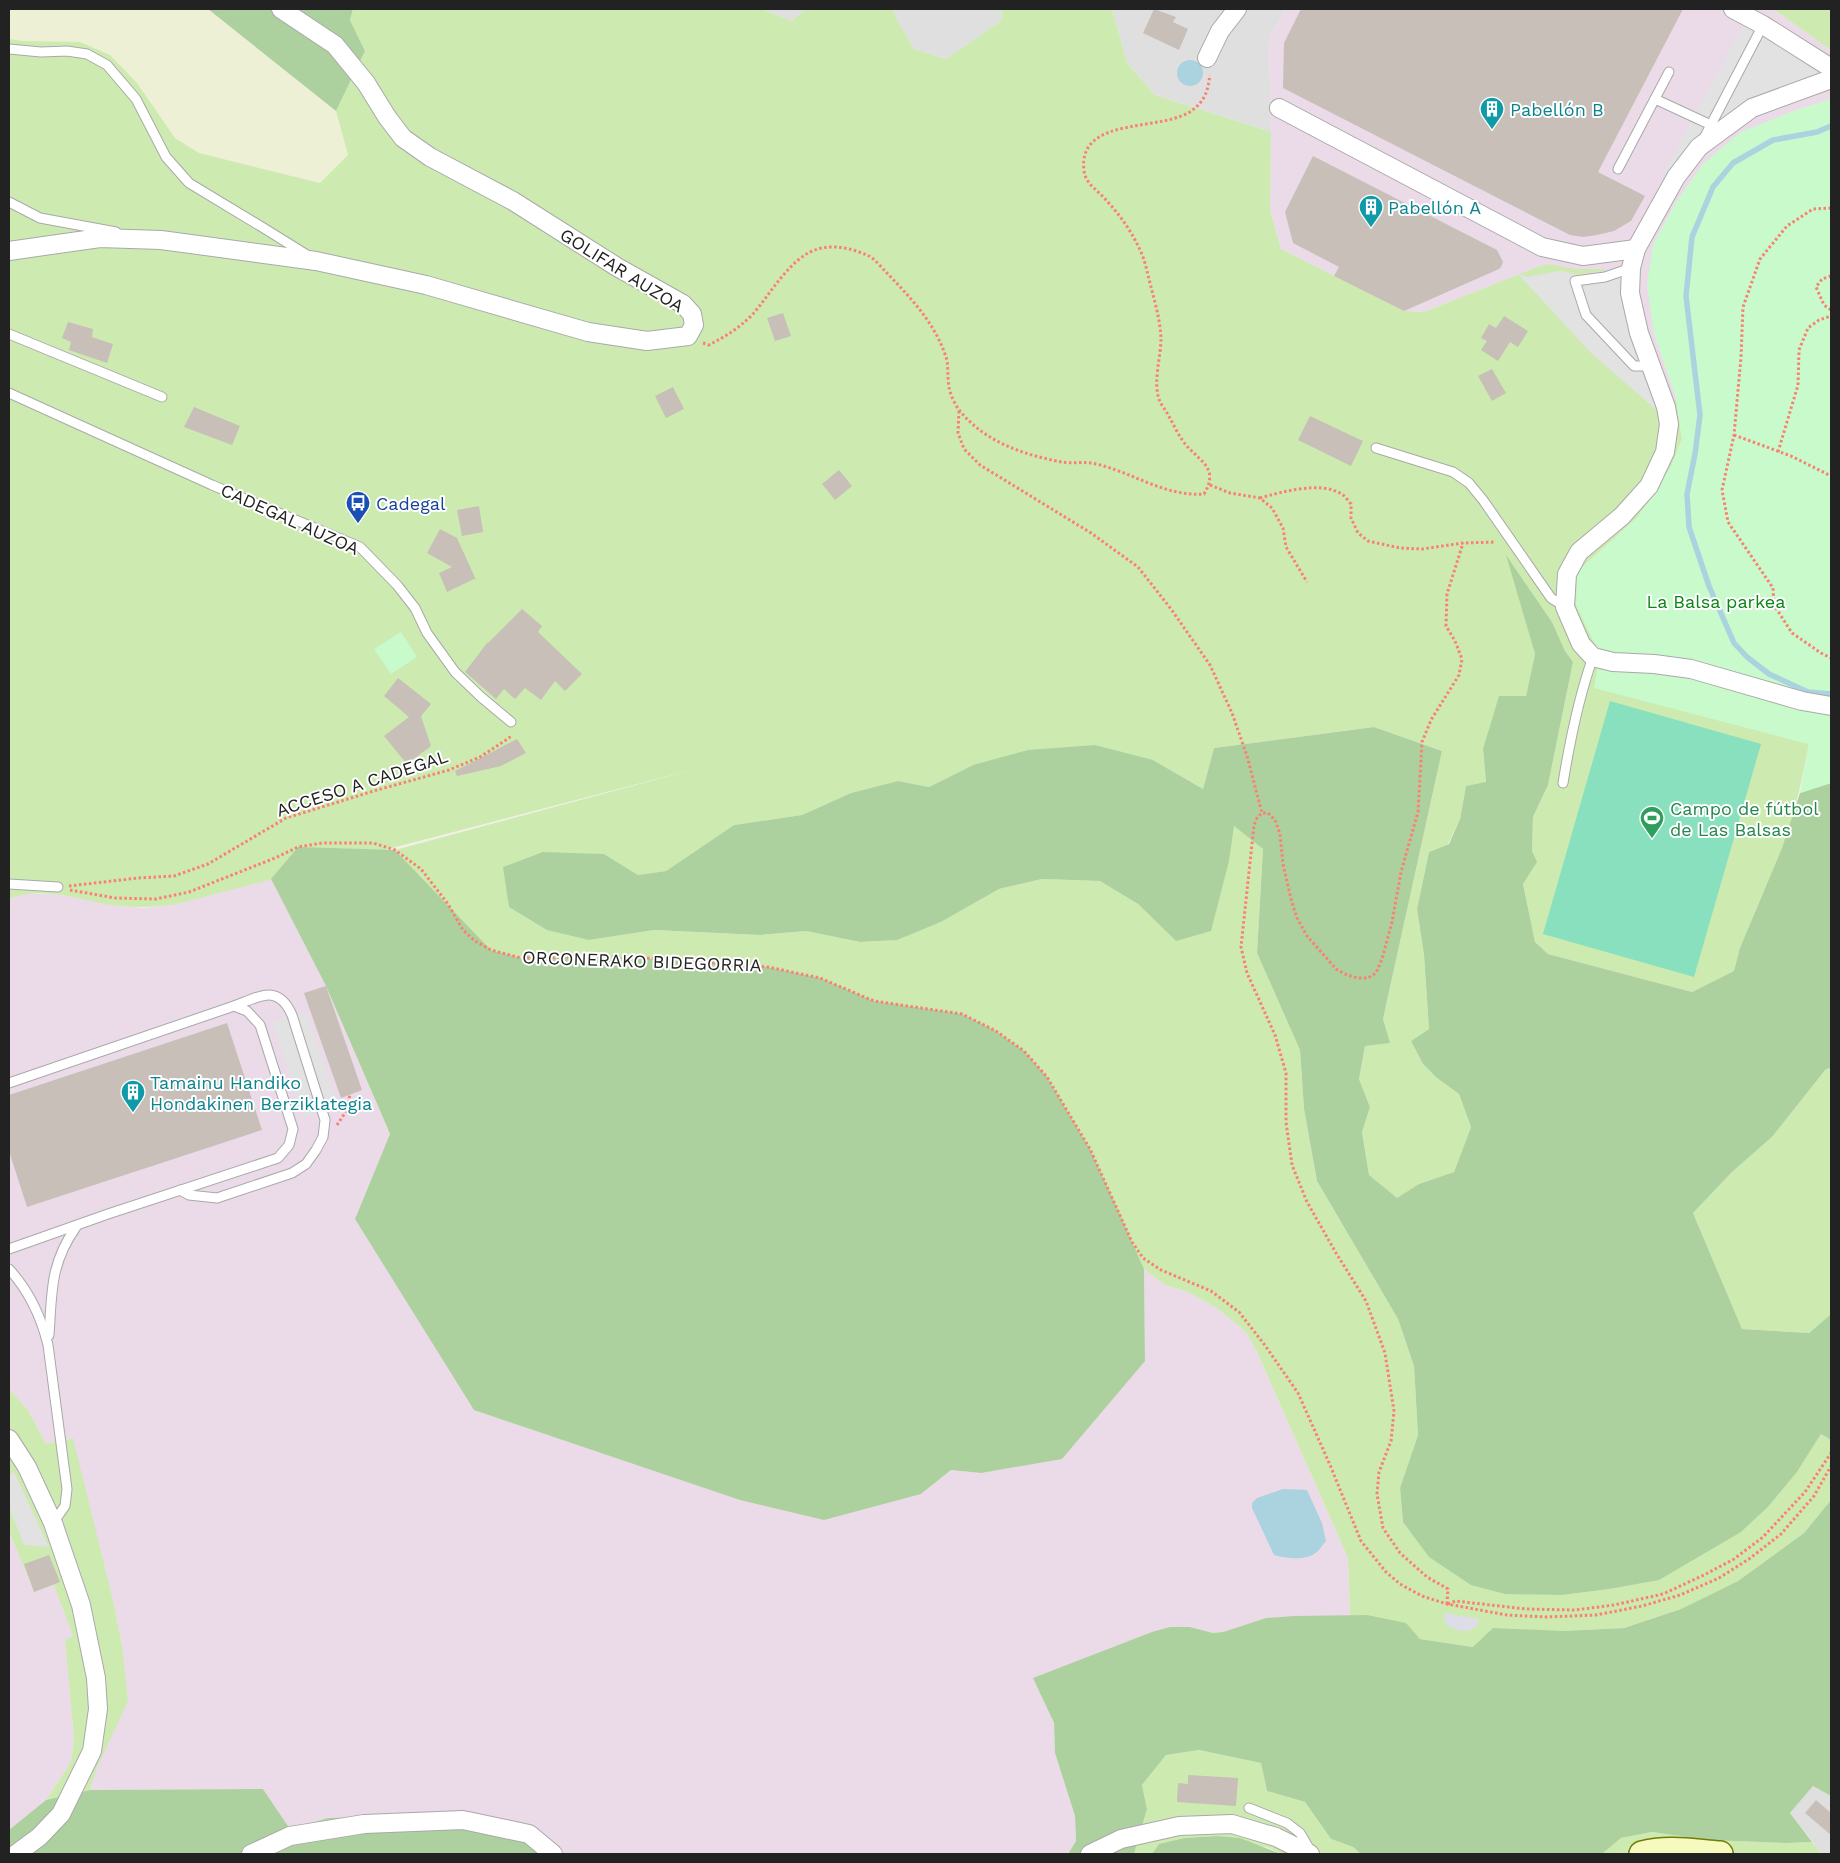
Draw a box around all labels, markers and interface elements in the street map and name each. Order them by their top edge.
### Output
building icon: Pabellón B [1479,96,1505,130]
place label: Pabellón B [1510,99,1604,120]
building icon: Pabellón A [1358,194,1384,228]
place label: Pabellón A [1388,197,1481,218]
street label: GOLIFAR AUZOA [556,224,688,317]
street label: CADEGAL AUZOA [218,479,363,559]
bus stop icon: Cadegal [345,490,371,524]
place label: Cadegal [376,493,446,514]
park label: La Balsa parkea [1647,591,1785,612]
street label: ACCESO A CADEGAL [273,745,451,821]
place label: Campo de fútbol de Las Balsas [1670,798,1819,840]
sports icon: Campo de fútbol de Las Balsas [1639,805,1665,839]
street label: ORCONERAKO BIDEGORRIA [522,946,762,976]
place label: Tamainu Handiko Hondakinen Berziklategia [150,1072,372,1114]
building icon: Tamainu Handiko Hondakinen Berziklategia [120,1079,146,1113]

